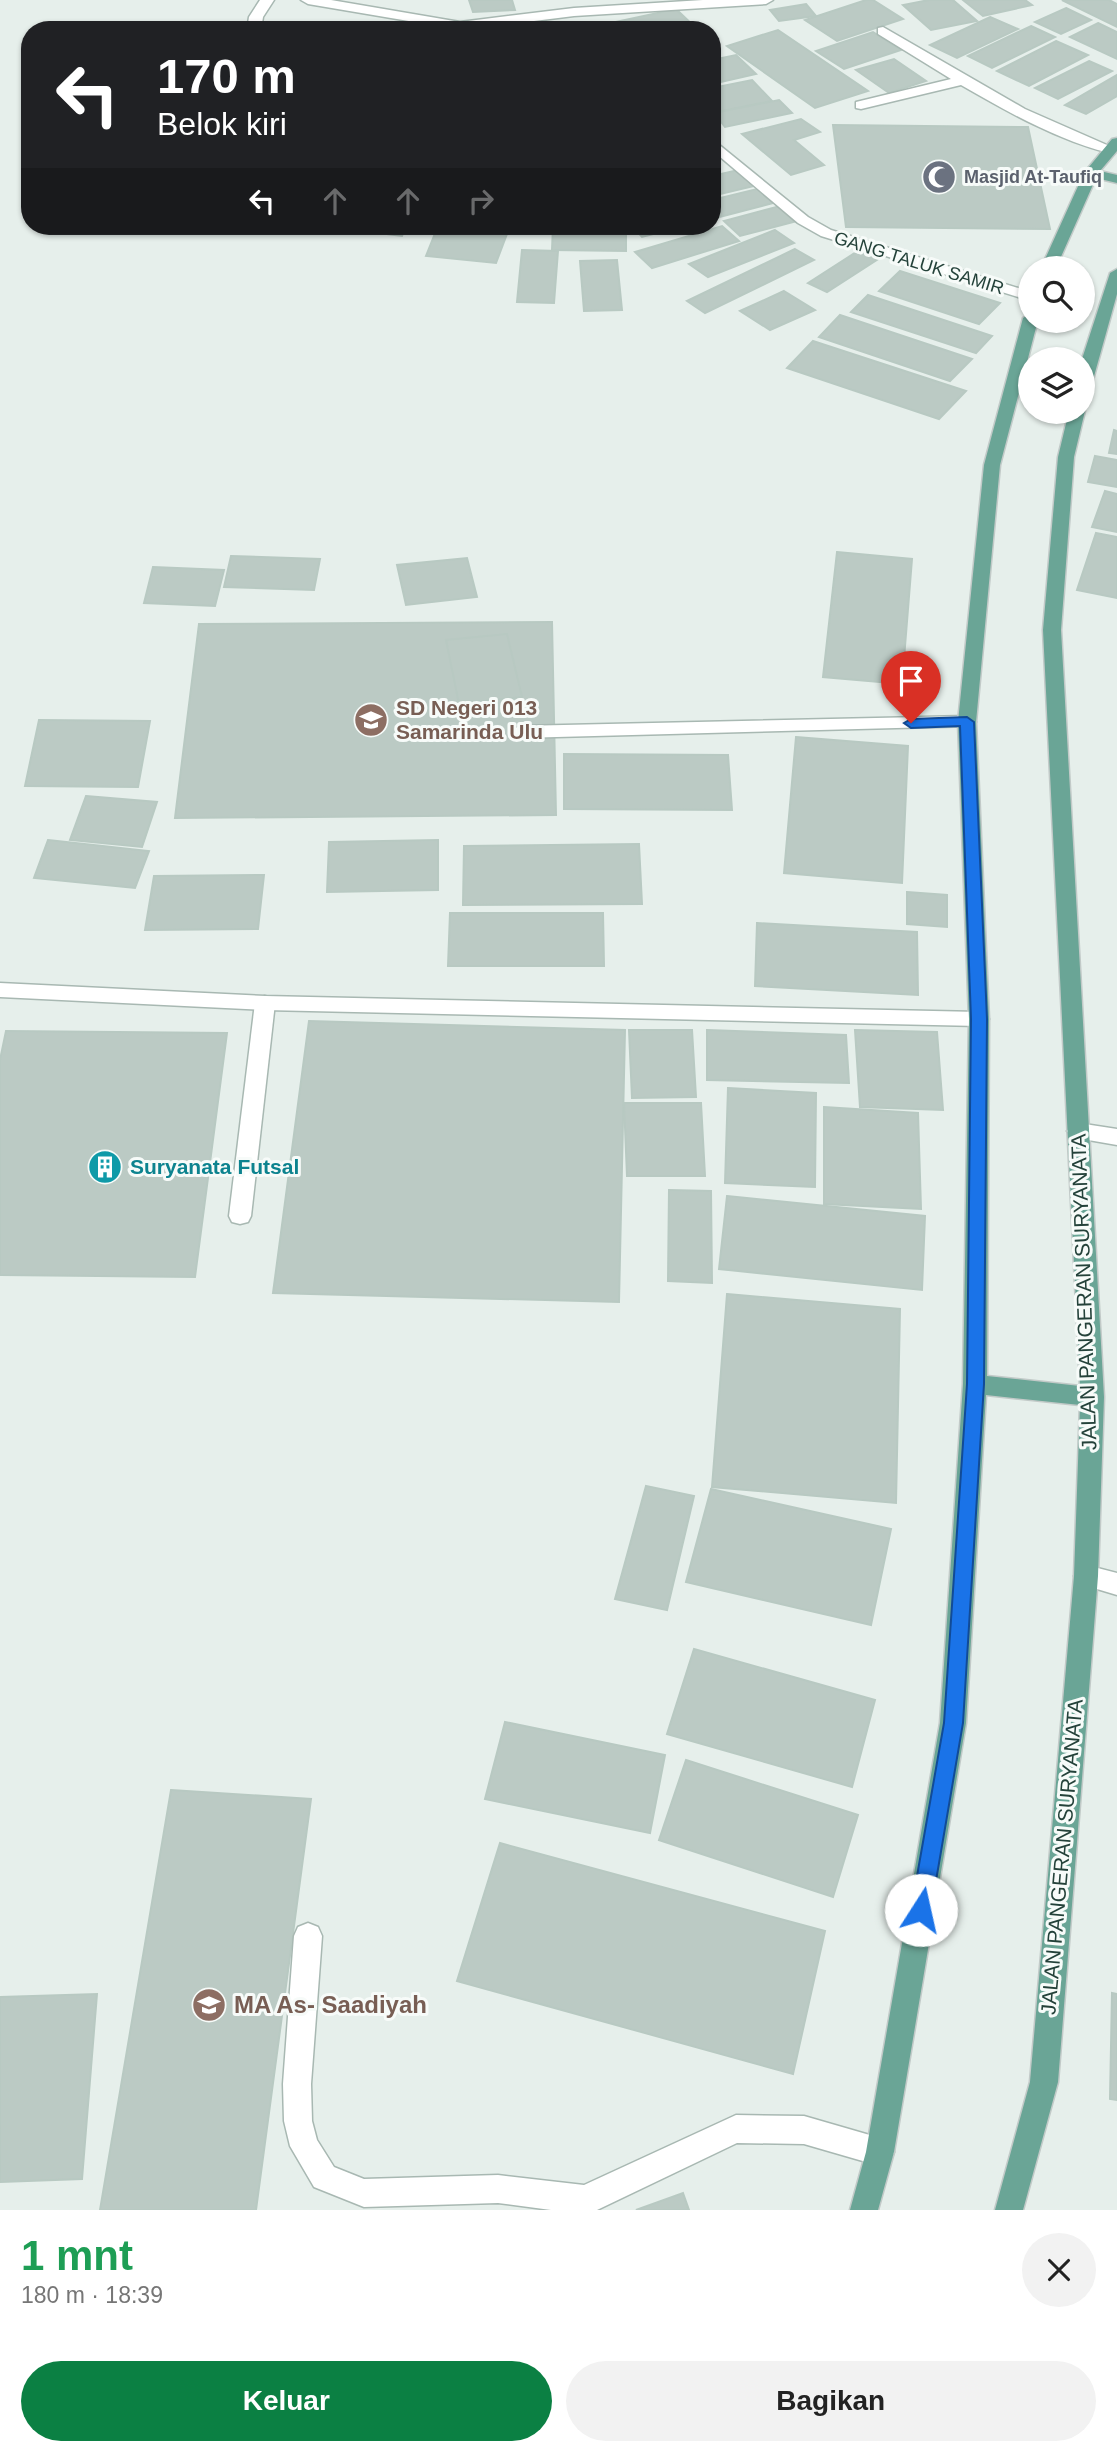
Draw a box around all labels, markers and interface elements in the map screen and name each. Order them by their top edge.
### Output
icon: left [42,49,133,140]
text: 170 m [157,49,296,103]
text: Belok kiri [157,106,287,142]
mosque icon: Masjid At-Taufiq [920,158,958,196]
place label: Masjid At-Taufiq [964,167,1102,187]
icon: left [243,182,281,220]
icon: ahead [316,182,354,220]
icon: ahead [389,182,427,220]
icon: right [462,182,500,220]
street label: GANG TALUK SAMIR [832,228,1006,298]
map controls [1018,256,1095,424]
button: search [1018,256,1095,333]
button: layers [1018,347,1095,424]
pin [881,651,941,723]
icon: arrive [892,662,930,700]
place label: SD Negeri 013 Samarinda Ulu [396,696,543,743]
school or university icon: SD Negeri 013 Samarinda Ulu [352,701,390,739]
street label: JALAN PANGERAN SURYANATA [1066,1133,1101,1451]
building icon: Suryanata Futsal [86,1148,124,1186]
place label: Suryanata Futsal [130,1155,299,1178]
street label: JALAN PANGERAN SURYANATA [1036,1698,1087,2016]
position arrow [884,1873,958,1947]
school or university icon: MA As- Saadiyah [190,1986,228,2024]
place label: MA As- Saadiyah [234,1991,427,2018]
text: 1 mnt [21,2232,133,2279]
button: close [1022,2233,1096,2307]
text: 180 m · 18:39 [21,2282,163,2308]
button: Keluar [21,2361,552,2441]
button: Bagikan [566,2361,1096,2441]

